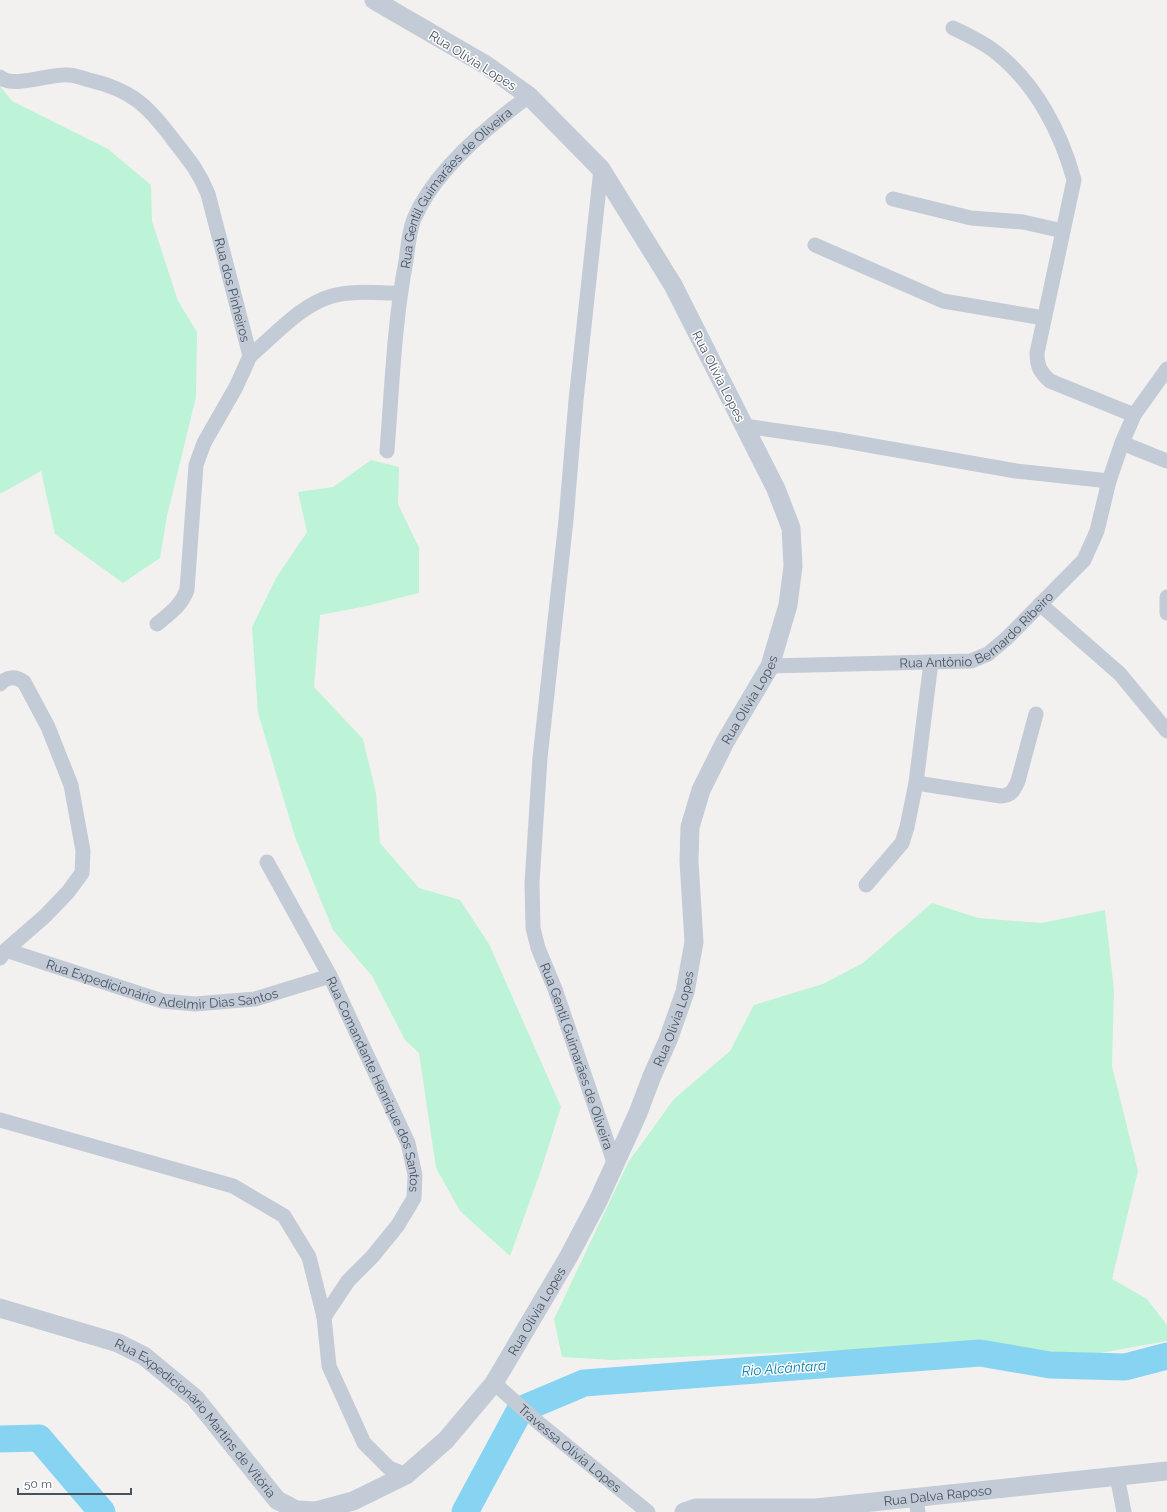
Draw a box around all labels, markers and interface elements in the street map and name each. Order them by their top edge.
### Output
street label: Rua Olívia Lopes [426,28,519,93]
street label: Rua Gentil Guimarães de Oliveira [398,105,515,270]
street label: Rua dos Pinheiros [212,236,253,344]
street label: Rua Olívia Lopes [689,328,748,424]
street label: Rua Antônio Bernardo Ribeiro [899,589,1057,671]
street label: Rua Olívia Lopes [718,654,781,747]
street label: Rua Expedicionário Adelmir Dias Santos [44,957,280,1012]
street label: Rua Gentil Guimarães de Oliveira [537,961,616,1151]
street label: Rua Olívia Lopes [650,970,697,1069]
street label: Rua Comandante Henrique dos Santos [323,974,422,1192]
street label: Rua Olívia Lopes [505,1265,569,1358]
street label: Rua Expedicionário Martins de Vitória [112,1336,279,1501]
water label: Rio Alcântara [741,1357,827,1379]
street label: Travessa Olívia Lopes [515,1401,624,1495]
scale bar [18,1470,131,1496]
text: 50 m [24,1477,52,1491]
street label: Rua Dalva Raposo [883,1482,993,1509]

